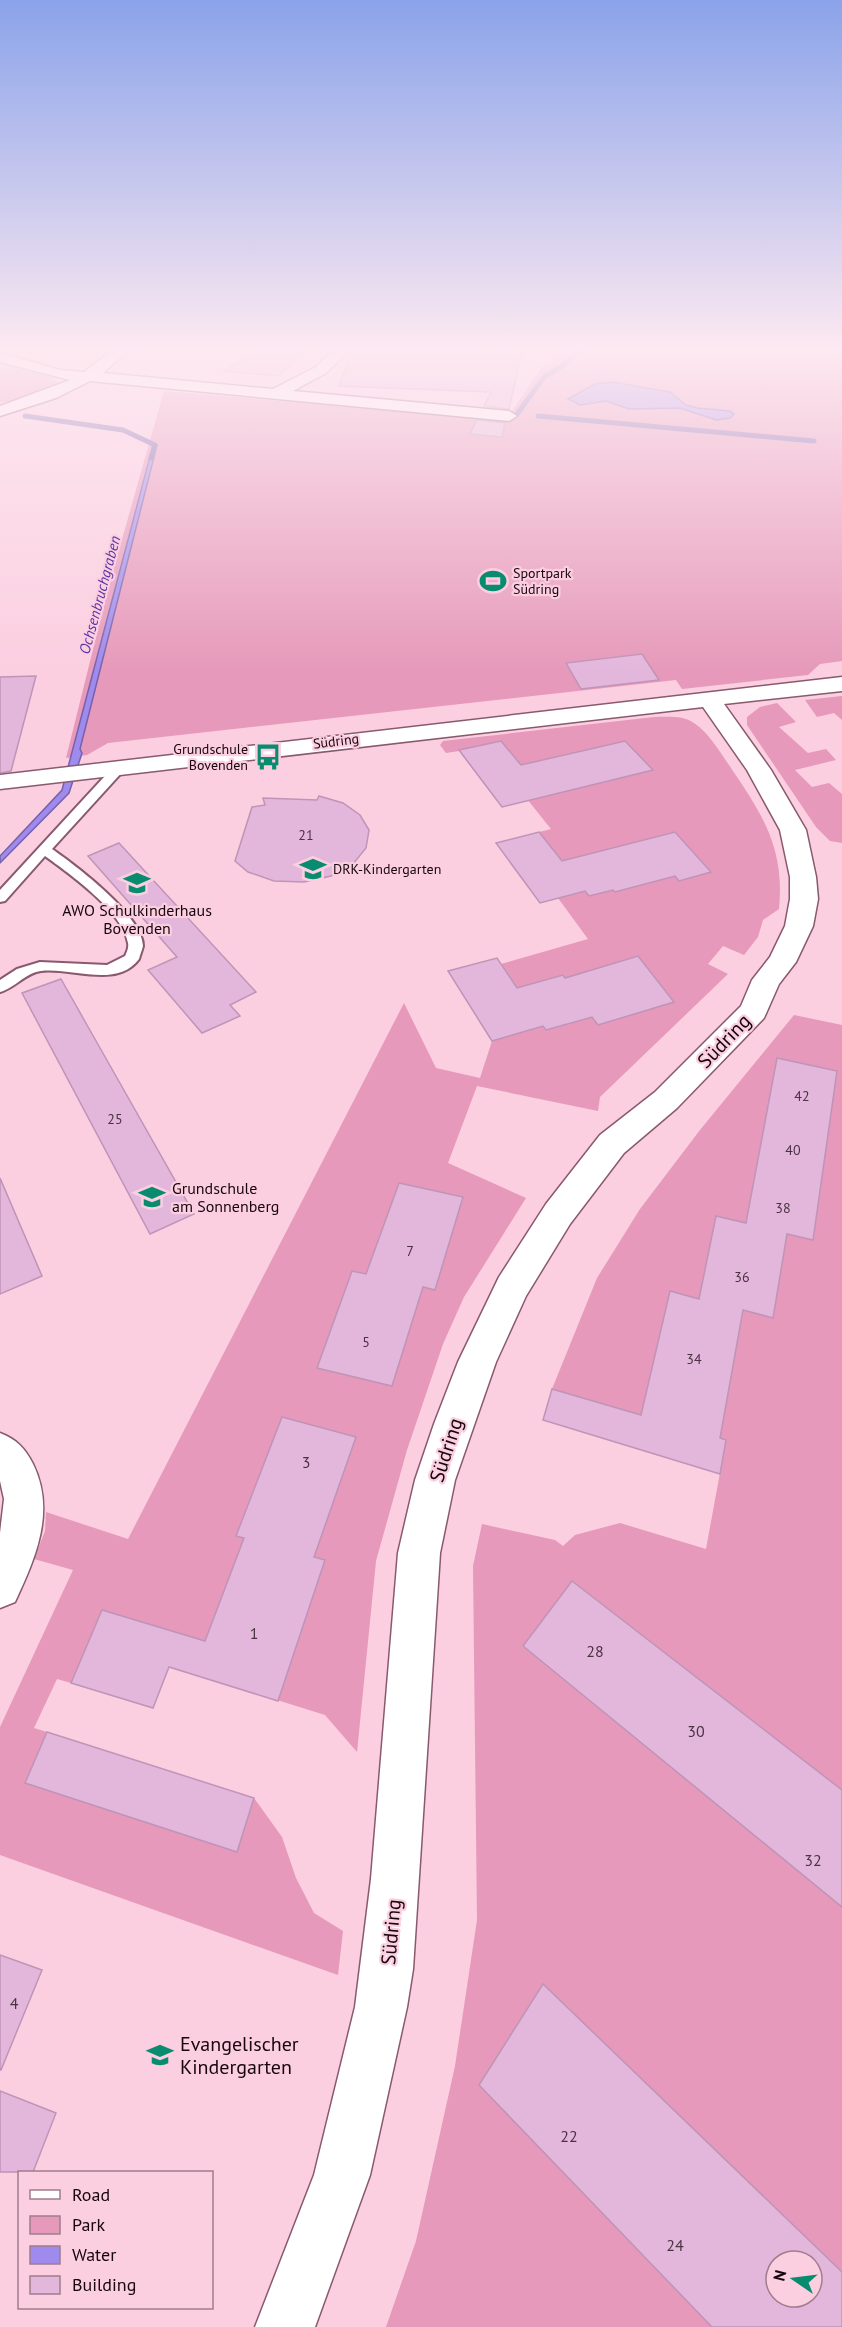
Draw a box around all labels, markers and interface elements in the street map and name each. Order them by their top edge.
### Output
water label: Ochsenbruchgraben [75,533,124,656]
place label: Sportpark Südring [513,564,572,598]
sports icon: Sportpark Südring [478,566,508,596]
street label: Südring [312,729,360,753]
place label: Grundschule Bovenden [173,740,248,774]
bus stop icon: Grundschule Bovenden [253,742,283,772]
house number: 21 [298,826,314,844]
school or university icon: DRK-Kindergarten [298,854,328,884]
place label: DRK-Kindergarten [333,860,441,878]
school or university icon: AWO Schulkinderhaus Bovenden [122,868,152,898]
place label: AWO Schulkinderhaus Bovenden [62,900,212,938]
street label: Südring [692,1008,756,1074]
house number: 42 [794,1087,810,1105]
house number: 25 [107,1110,123,1128]
house number: 40 [785,1141,801,1159]
place label: Grundschule am Sonnenberg [172,1178,279,1216]
school or university icon: Grundschule am Sonnenberg [137,1182,167,1212]
house number: 38 [775,1199,791,1217]
house number: 7 [406,1242,414,1260]
house number: 36 [734,1268,750,1286]
house number: 5 [362,1333,370,1351]
house number: 34 [686,1350,702,1368]
street label: Südring [423,1415,469,1485]
house number: 3 [302,1452,310,1472]
house number: 1 [250,1623,258,1643]
house number: 28 [586,1641,604,1661]
house number: 30 [687,1721,705,1741]
house number: 32 [804,1850,822,1870]
street label: Südring [375,1898,407,1966]
house number: 4 [10,1993,19,2013]
place label: Evangelischer Kindergarten [180,2031,299,2080]
school or university icon: Evangelischer Kindergarten [145,2040,175,2070]
house number: 22 [560,2126,578,2146]
legend [18,2171,213,2309]
text: Road [72,2183,110,2206]
text: Park [72,2213,105,2236]
house number: 24 [666,2235,684,2255]
text: Water [72,2243,116,2266]
north arrow [764,2249,824,2309]
text: N [768,2268,790,2283]
text: Building [72,2273,136,2296]

